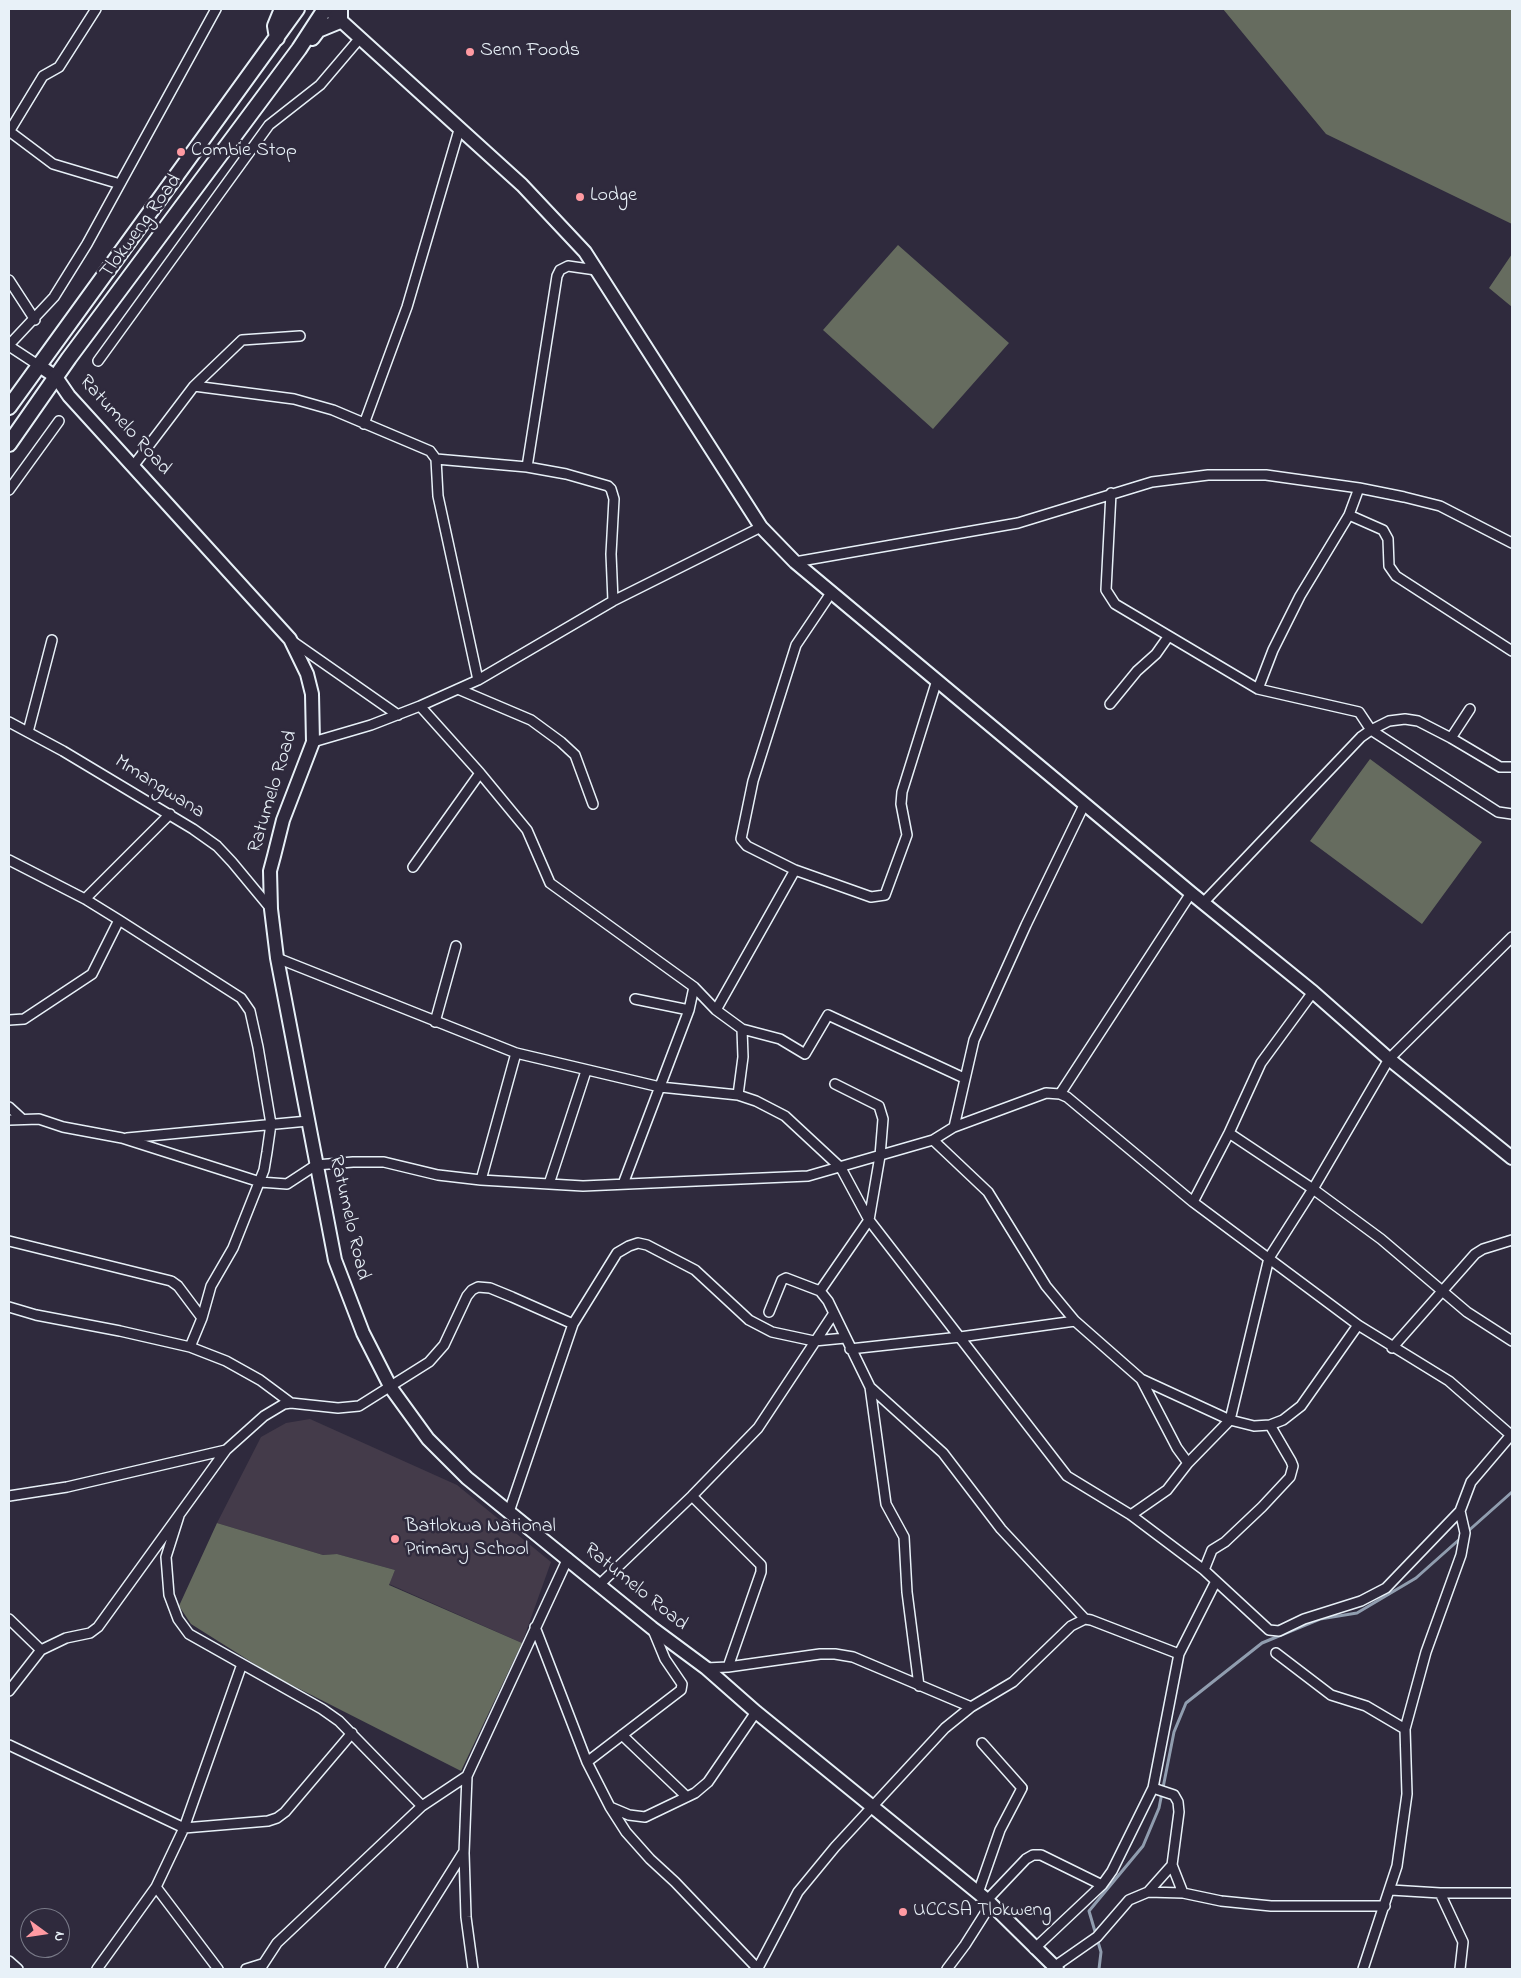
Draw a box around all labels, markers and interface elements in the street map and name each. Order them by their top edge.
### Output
place label: Senn Foods [480,40,580,64]
marker: Senn Foods [464,46,476,58]
place label: Combie Stop [191,140,297,164]
marker: Combie Stop [175,146,187,158]
street label: Tlokweng Road [96,170,188,284]
place label: Lodge [590,185,637,209]
marker: Lodge [574,191,586,203]
street label: Ratumelo Road [73,371,175,481]
street label: Ratumelo Road [244,728,304,856]
street label: Mmangwana [109,751,209,825]
street label: Ratumelo Road [322,1154,374,1282]
place label: Batlokwa National Primary School [405,1516,556,1563]
marker: Batlokwa National Primary School [389,1533,401,1545]
street label: Ratumelo Road [578,1539,692,1637]
place label: UCCSA Tlokweng [913,1900,1051,1924]
marker: UCCSA Tlokweng [897,1906,909,1918]
north arrow [20,1908,70,1958]
text: N [48,1929,70,1944]

